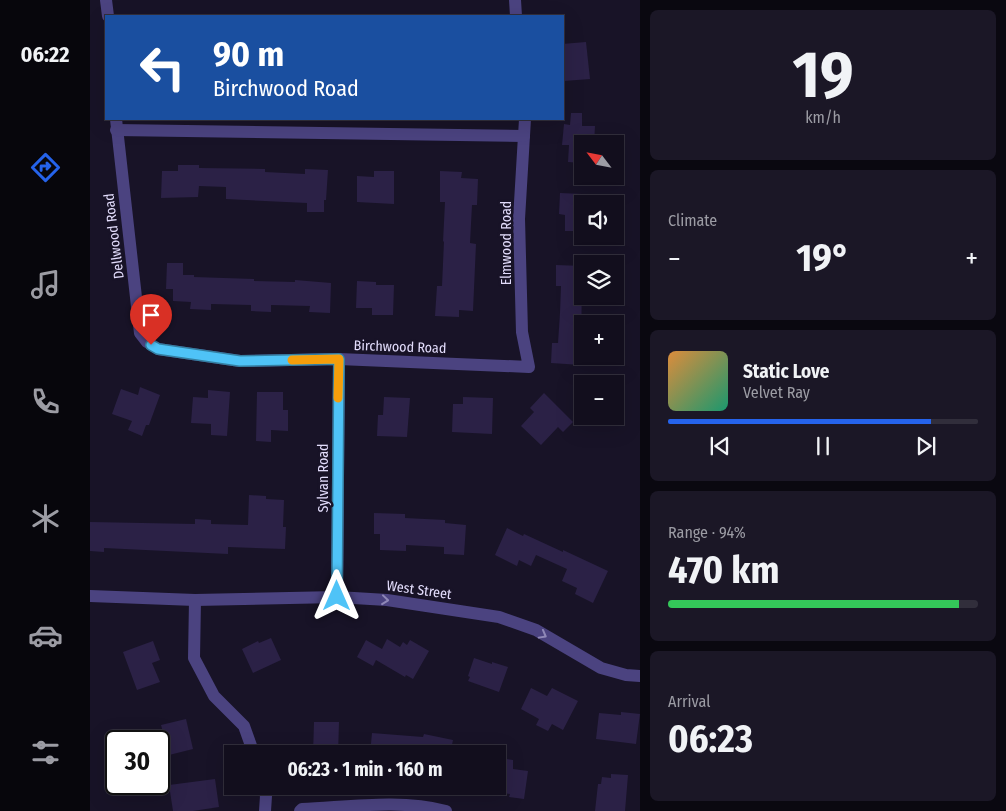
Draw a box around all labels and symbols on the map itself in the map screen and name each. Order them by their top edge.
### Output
north arrow [574,135,624,185]
street label: Dellwood Road [100,192,128,280]
street label: Elmwood Road [498,201,515,285]
pin [130,294,172,345]
street label: Birchwood Road [353,337,447,357]
street label: Sylvan Road [315,443,332,513]
position arrow [310,569,362,621]
street label: West Street [385,577,453,603]
one-way arrow [382,594,390,605]
one-way arrow [538,628,547,638]
speed limit sign: 30 [105,730,170,795]

